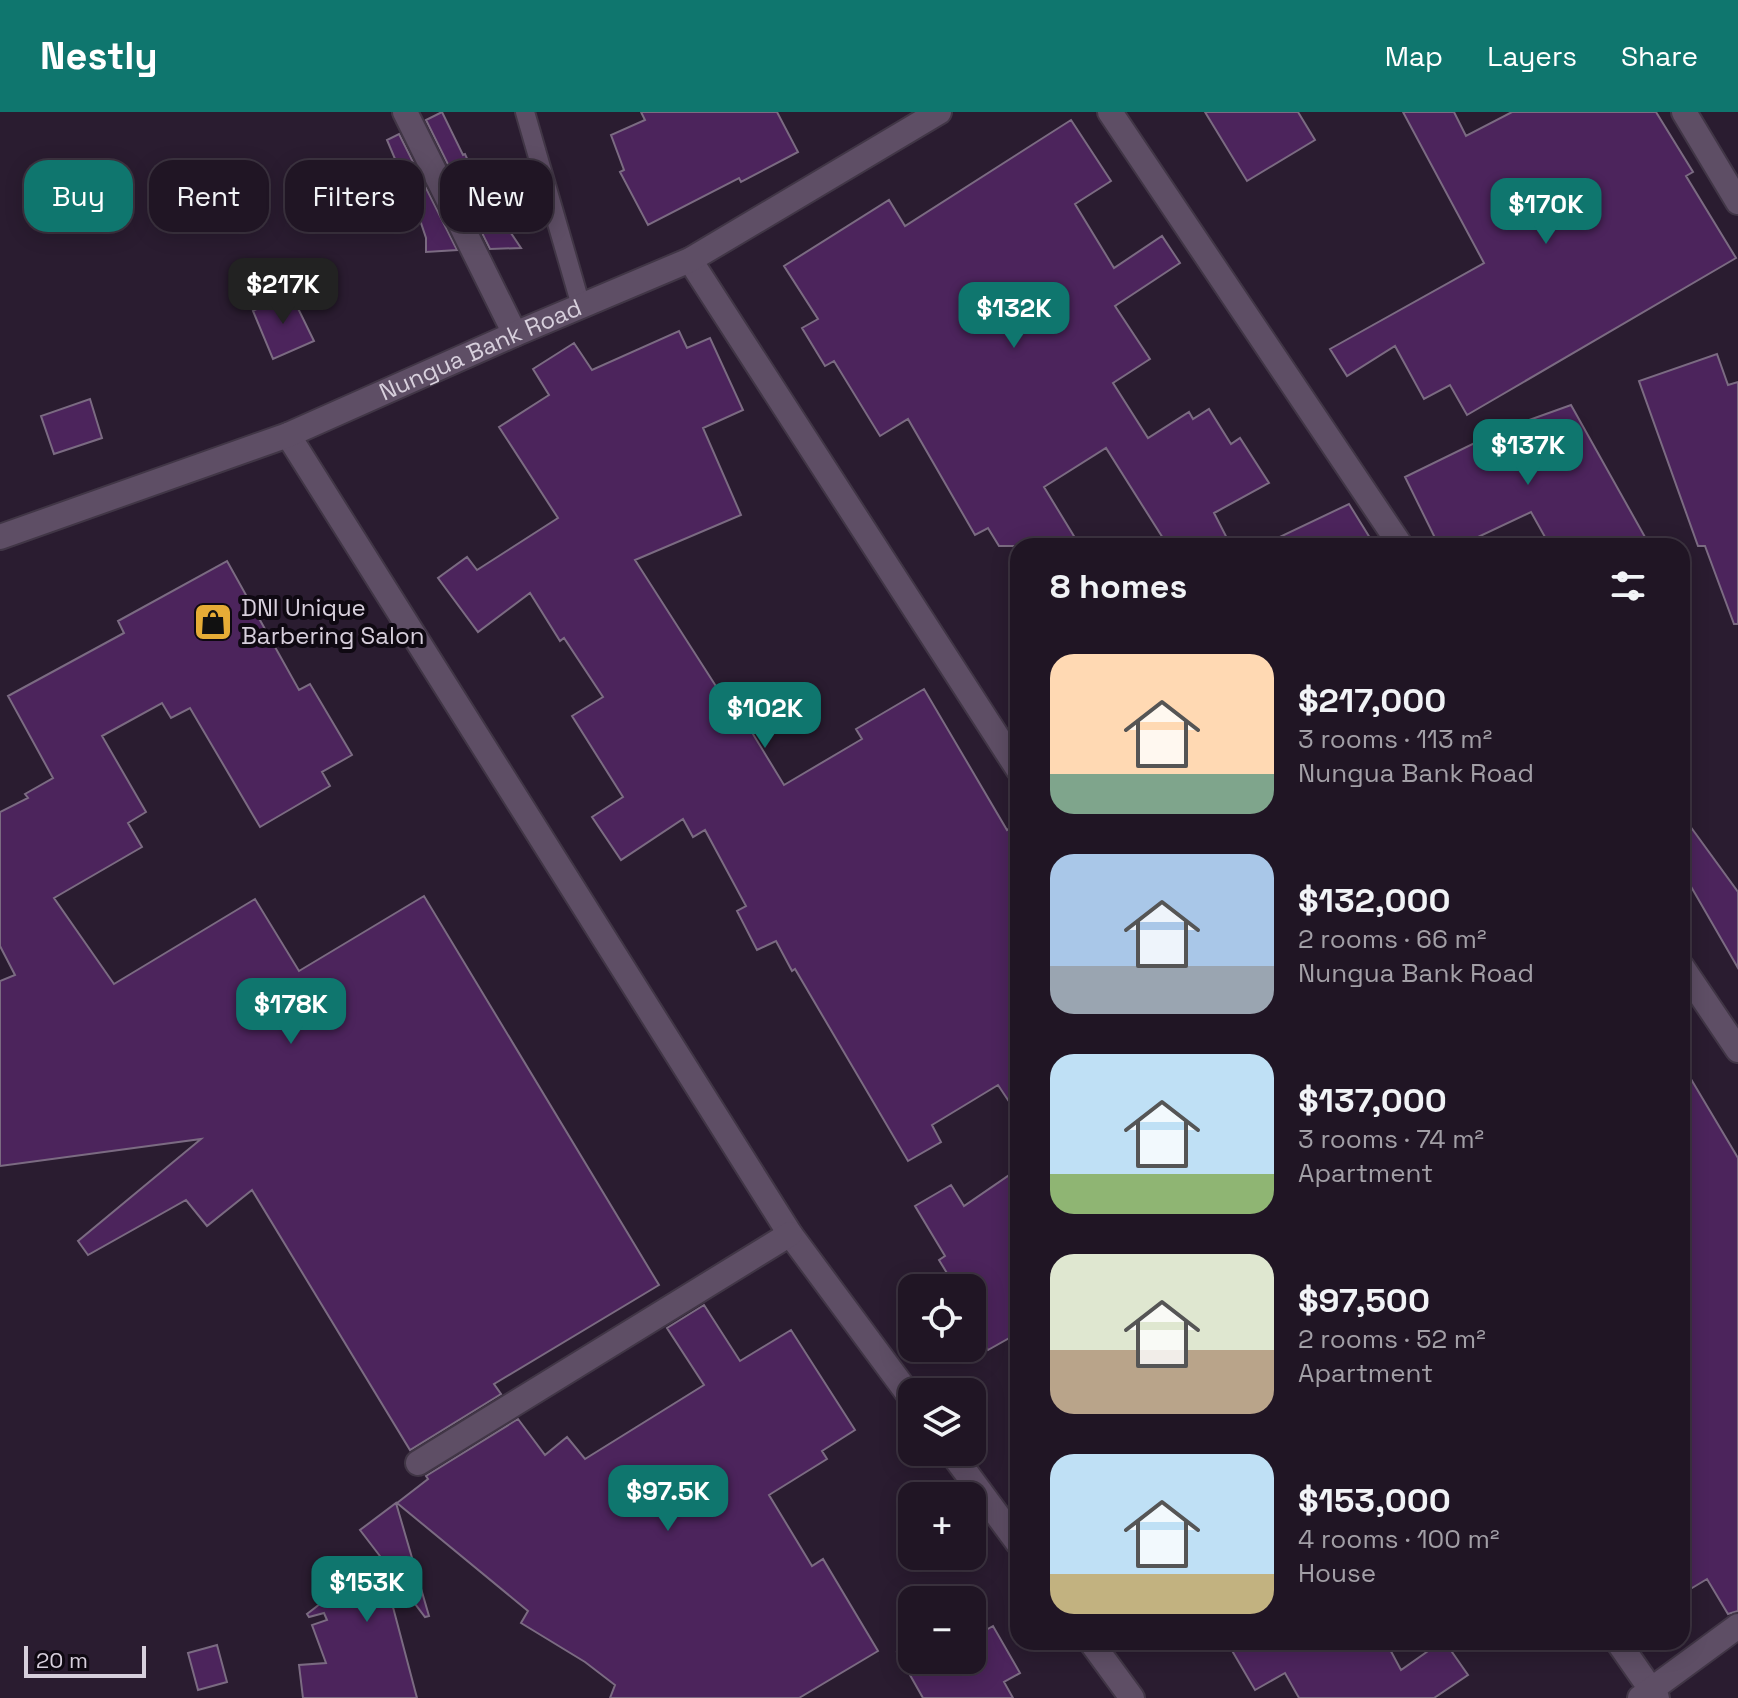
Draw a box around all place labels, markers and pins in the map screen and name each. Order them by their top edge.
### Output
pin: $170K [1490,178,1602,246]
pin: $217K [227,258,339,326]
pin: $132K [958,282,1070,350]
pin: $137K [1472,419,1584,487]
place label: DNI Unique Barbering Salon [241,592,425,651]
shop icon: DNI Unique Barbering Salon [192,601,234,643]
pin: $102K [709,682,821,750]
pin: $178K [235,978,347,1046]
pin: $97.5K [603,1465,733,1533]
pin: $153K [311,1556,423,1624]

